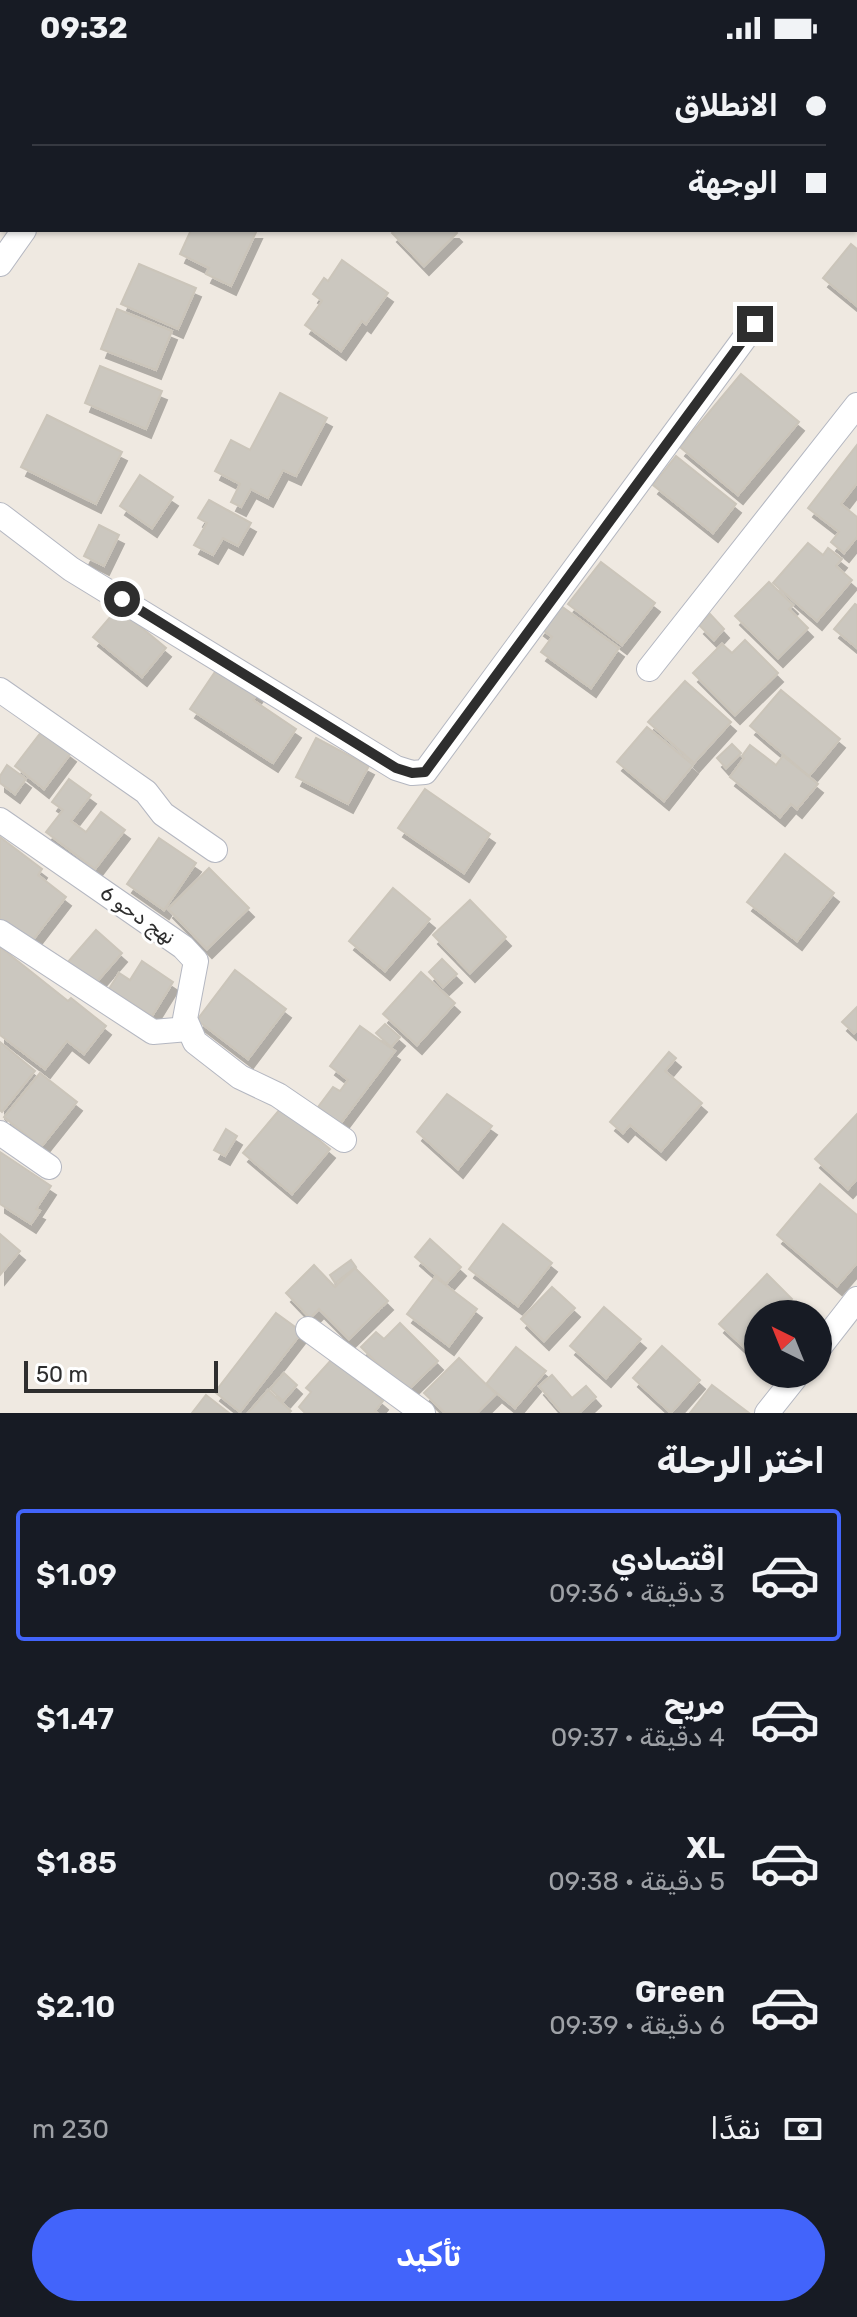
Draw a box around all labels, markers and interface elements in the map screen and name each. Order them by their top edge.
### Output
text: 09:32 [40,10,128,46]
text: الانطلاق [674,88,778,124]
text: الوجهة [688,165,778,201]
route end [737,306,773,342]
route start [104,581,140,617]
street label: نهج دحو 6 [95,880,180,951]
north arrow [744,1300,832,1388]
map controls [744,1300,832,1388]
scale bar [24,1357,218,1393]
text: 50 m [36,1361,88,1388]
text: اختر الرحلة [657,1439,825,1482]
icon: car [749,1539,821,1611]
text: اقتصادي [611,1542,725,1578]
text: $1.09 [36,1557,117,1593]
text: 3 دقيقة · 09:36 [549,1578,725,1609]
icon: car [749,1683,821,1755]
text: مريح [664,1686,725,1722]
text: $1.47 [36,1701,114,1737]
text: 4 دقيقة · 09:37 [551,1722,725,1753]
icon: car [749,1827,821,1899]
text: XL [686,1830,725,1866]
text: $1.85 [36,1845,117,1881]
text: 5 دقيقة · 09:38 [548,1866,725,1897]
icon: car [749,1971,821,2043]
text: Green [635,1974,725,2010]
text: $2.10 [36,1989,115,2025]
text: 6 دقيقة · 09:39 [549,2010,725,2041]
icon: cash [781,2107,825,2151]
text: نقدًا [710,2111,761,2147]
text: 230 m [32,2114,109,2145]
button: تأكيد [32,2209,825,2301]

